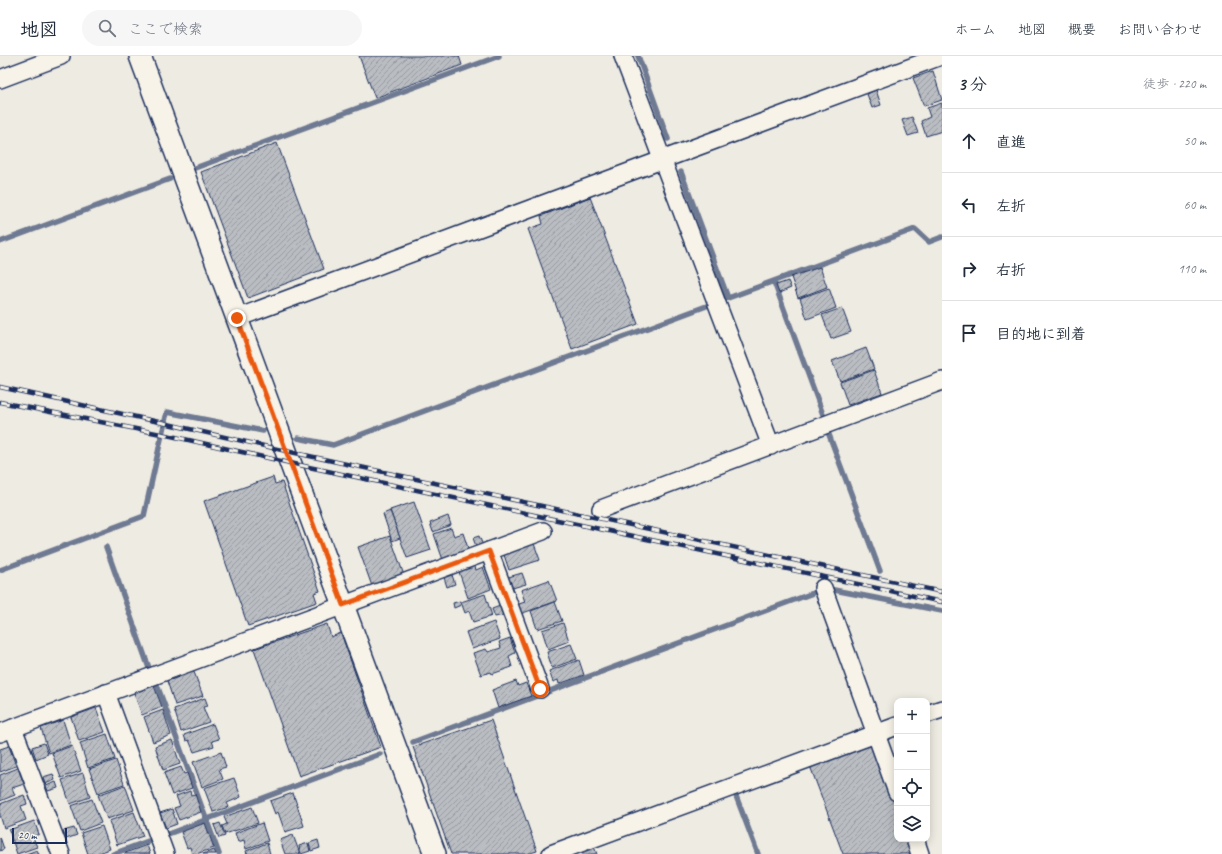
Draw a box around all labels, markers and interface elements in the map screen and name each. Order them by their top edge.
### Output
search box [82,10,362,46]
icon: search [96,17,118,39]
text: 地図 [20,18,58,42]
text: ここで検索 [128,20,203,39]
text: ホーム [955,21,996,38]
text: 地図 [1018,21,1046,38]
text: 概要 [1068,21,1096,38]
text: お問い合わせ [1118,21,1202,38]
text: 3 分 [958,74,987,95]
text: 徒歩 · 220 m [1143,76,1206,92]
icon: ahead [958,130,980,152]
text: 直進 [996,133,1026,152]
text: 50 m [1184,133,1206,149]
icon: left [958,194,980,216]
text: 左折 [996,197,1026,216]
text: 60 m [1184,197,1206,213]
icon: right [958,258,980,280]
text: 右折 [996,261,1026,280]
text: 110 m [1178,261,1206,277]
route end [228,309,246,327]
icon: arrive [958,322,980,344]
text: 目的地に到着 [996,325,1086,344]
route start [531,680,549,698]
map controls [894,698,930,842]
button: + [894,698,930,734]
button: − [894,734,930,770]
button: locate [894,770,930,806]
button: layers [894,806,930,842]
scale bar [12,826,67,845]
text: 20 m [18,828,37,842]

